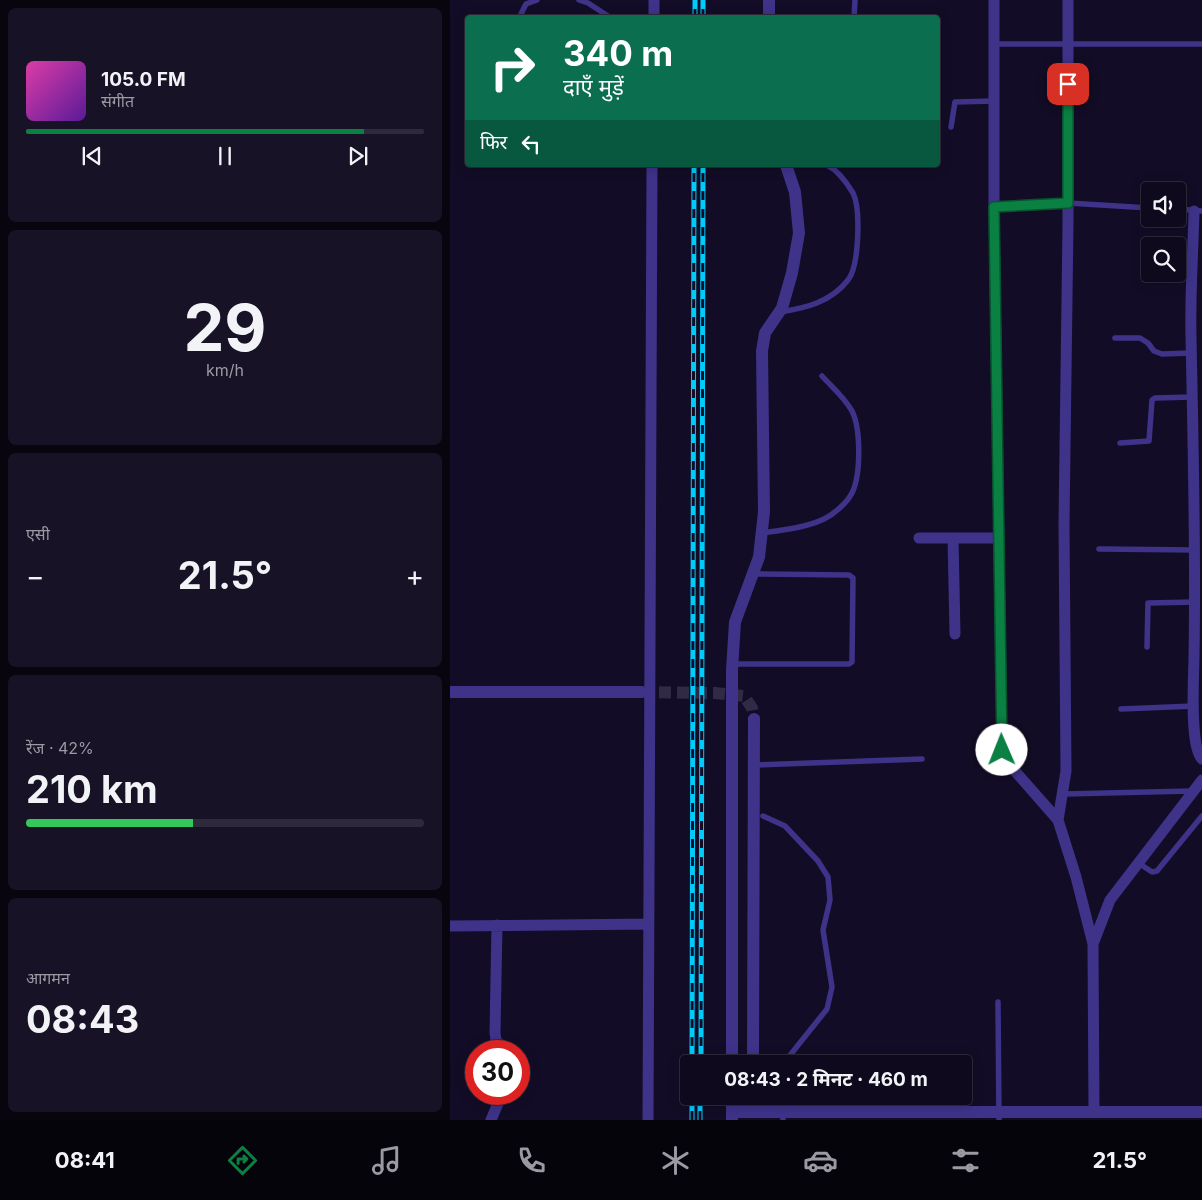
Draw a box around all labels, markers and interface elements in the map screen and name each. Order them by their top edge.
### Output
text: 340 m [563,32,673,74]
icon: right [480,35,545,100]
pin [1047,63,1089,105]
text: 105.0 FM [101,68,186,91]
icon: arrive [1054,70,1082,98]
text: दाएँ मुड़ें [563,74,624,100]
text: संगीत [101,91,134,111]
icon: left [517,130,545,158]
text: फिर [480,131,507,154]
icon: previous [78,142,106,170]
icon: pause [211,142,239,170]
icon: next [344,142,372,170]
map controls [1141,182,1186,282]
button: sound [1141,182,1186,227]
button: search [1141,237,1186,282]
text: 29 [183,288,267,367]
text: km/h [206,360,244,380]
text: एसी [26,524,50,544]
text: 21.5° [178,552,272,598]
text: − [26,559,45,593]
text: + [405,559,424,593]
position arrow [975,723,1027,775]
text: रेंज · 42% [26,738,94,758]
text: 210 km [26,766,158,812]
text: आगमन [26,968,70,988]
text: 08:43 [26,996,139,1042]
speed limit sign: 30 [465,1040,530,1105]
text: 08:43 · 2 मिनट · 460 m [724,1068,928,1091]
icon: directions [225,1143,260,1178]
icon: music [369,1143,404,1178]
icon: phone [514,1143,549,1178]
icon: climate [658,1143,693,1178]
icon: car [803,1143,838,1178]
icon: filters [948,1143,983,1178]
text: 08:41 [55,1147,115,1173]
text: 21.5° [1092,1147,1147,1173]

